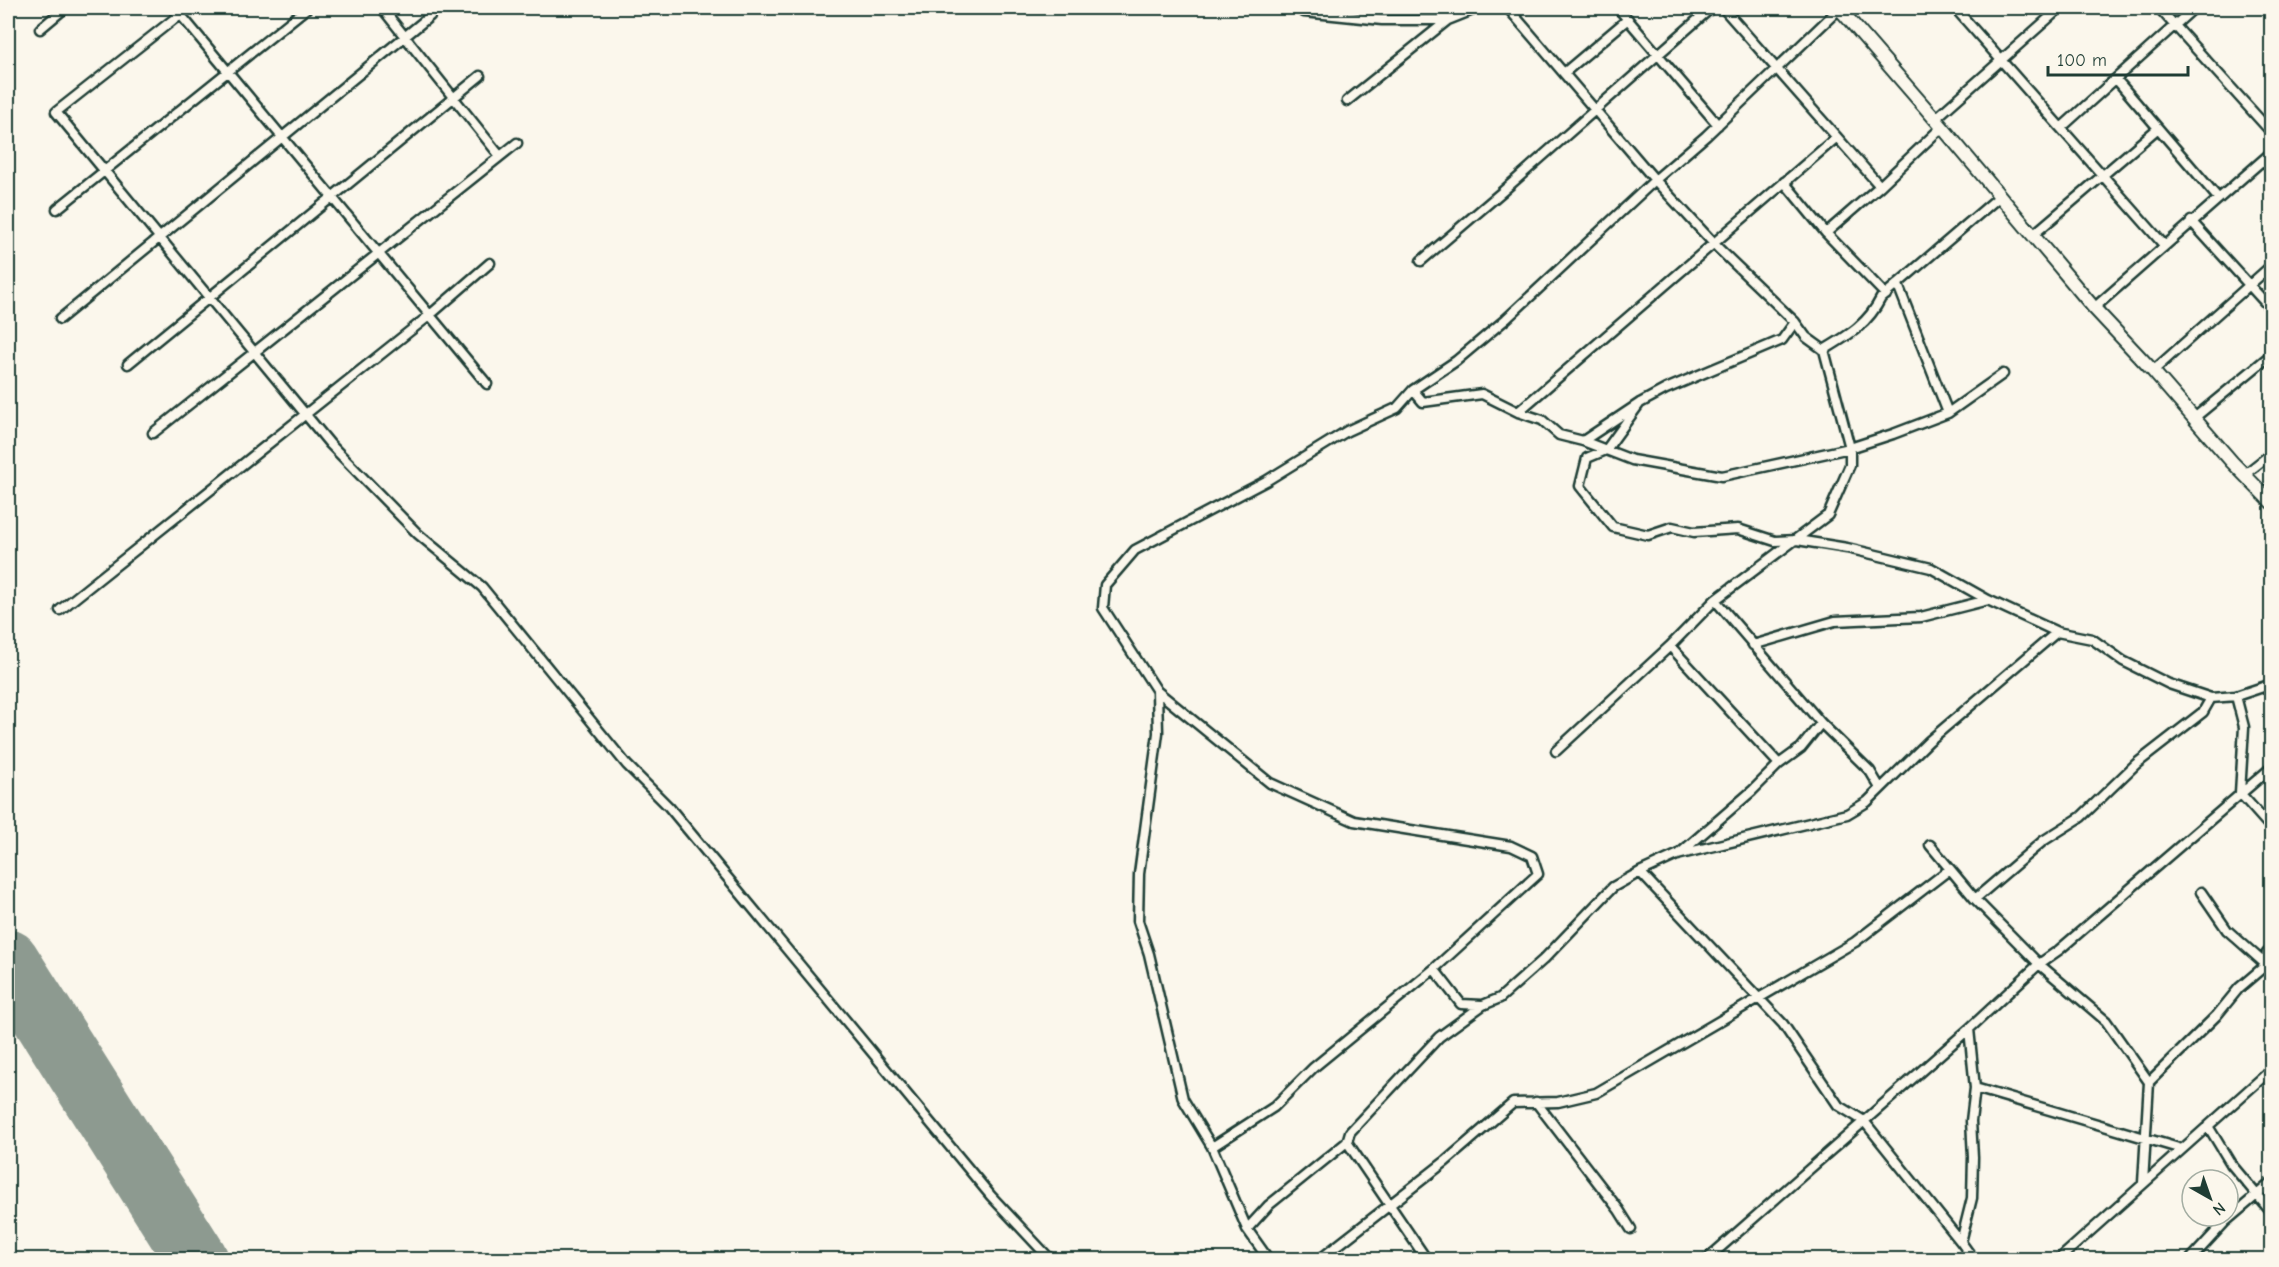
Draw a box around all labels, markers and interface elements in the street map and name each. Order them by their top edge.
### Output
scale bar [2048,39,2188,77]
text: 100 m [2057,50,2107,71]
north arrow [2180,1168,2240,1228]
text: N [2209,1198,2229,1219]

